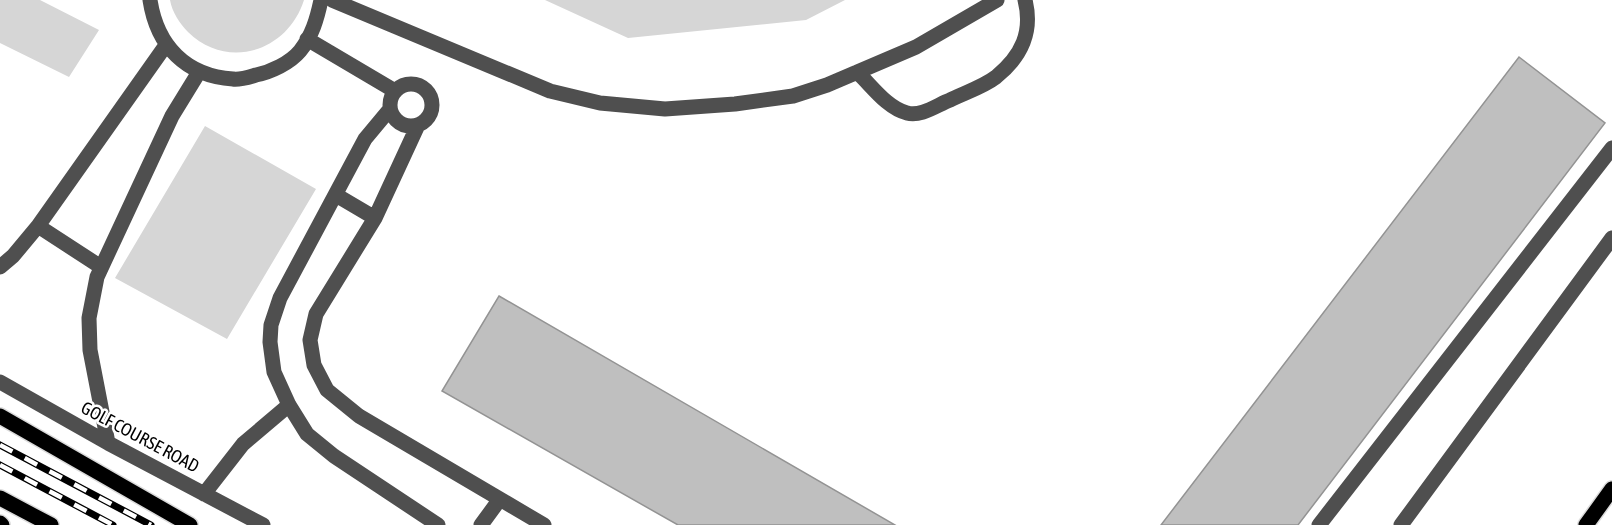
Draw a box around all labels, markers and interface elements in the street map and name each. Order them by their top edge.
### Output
street label: GOLF COURSE ROAD [78,397,203,476]

